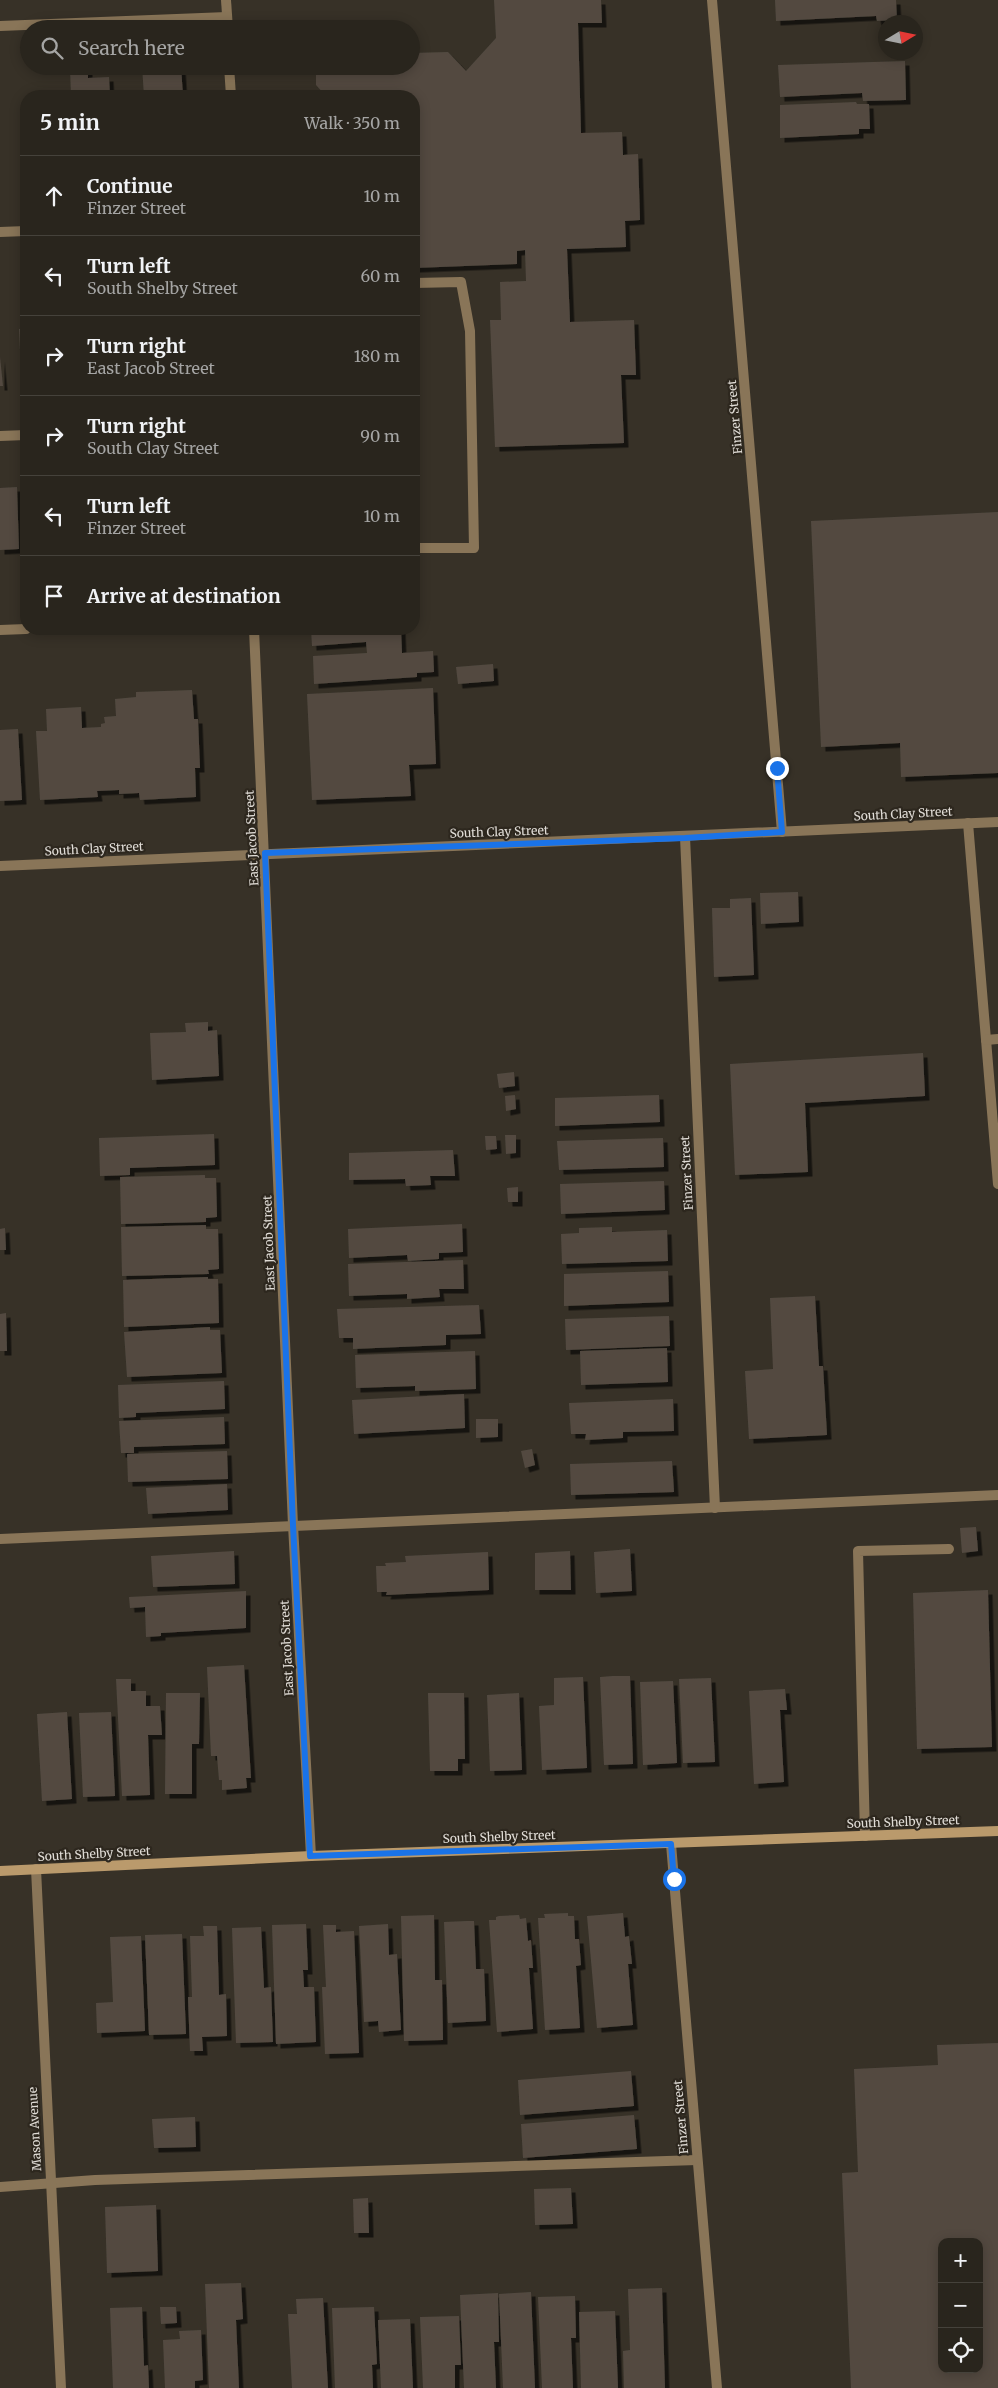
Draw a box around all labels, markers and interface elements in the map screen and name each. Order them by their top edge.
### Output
north arrow [878,15,923,60]
search box [20,20,420,75]
icon: search [38,34,66,62]
text: Search here [78,36,185,60]
text: 5 min [40,109,100,136]
text: Walk · 350 m [304,113,400,133]
text: Continue [87,174,173,198]
icon: ahead [40,182,68,210]
text: 10 m [363,186,400,206]
text: Finzer Street [87,198,186,218]
text: Turn left [87,254,171,278]
icon: left [40,262,68,290]
text: 60 m [360,266,400,286]
text: South Shelby Street [87,278,238,298]
text: Turn right [87,334,186,358]
icon: right [40,342,68,370]
text: 180 m [354,346,400,366]
text: East Jacob Street [87,358,215,378]
street label: Finzer Street [724,379,745,455]
text: Turn right [87,414,186,438]
icon: right [40,422,68,450]
text: 90 m [360,426,400,446]
text: South Clay Street [87,438,219,458]
text: Turn left [87,494,171,518]
icon: left [40,502,68,530]
text: 10 m [363,506,400,526]
text: Finzer Street [87,518,186,538]
icon: arrive [40,582,68,610]
text: Arrive at destination [87,584,281,608]
route end [766,757,789,780]
street label: East Jacob Street [241,789,261,886]
street label: South Clay Street [853,803,953,824]
street label: South Clay Street [449,822,549,841]
street label: South Clay Street [44,838,144,859]
street label: Finzer Street [677,1135,696,1211]
street label: East Jacob Street [259,1195,278,1291]
street label: East Jacob Street [276,1599,296,1696]
street label: South Shelby Street [846,1812,960,1831]
street label: South Shelby Street [442,1827,556,1846]
street label: South Shelby Street [37,1843,151,1864]
route start [663,1868,686,1891]
street label: Finzer Street [670,2079,691,2155]
street label: Mason Avenue [25,2087,44,2171]
map controls [938,2238,983,2373]
button: + [938,2238,983,2283]
button: − [938,2283,983,2328]
button: locate [938,2328,983,2373]

